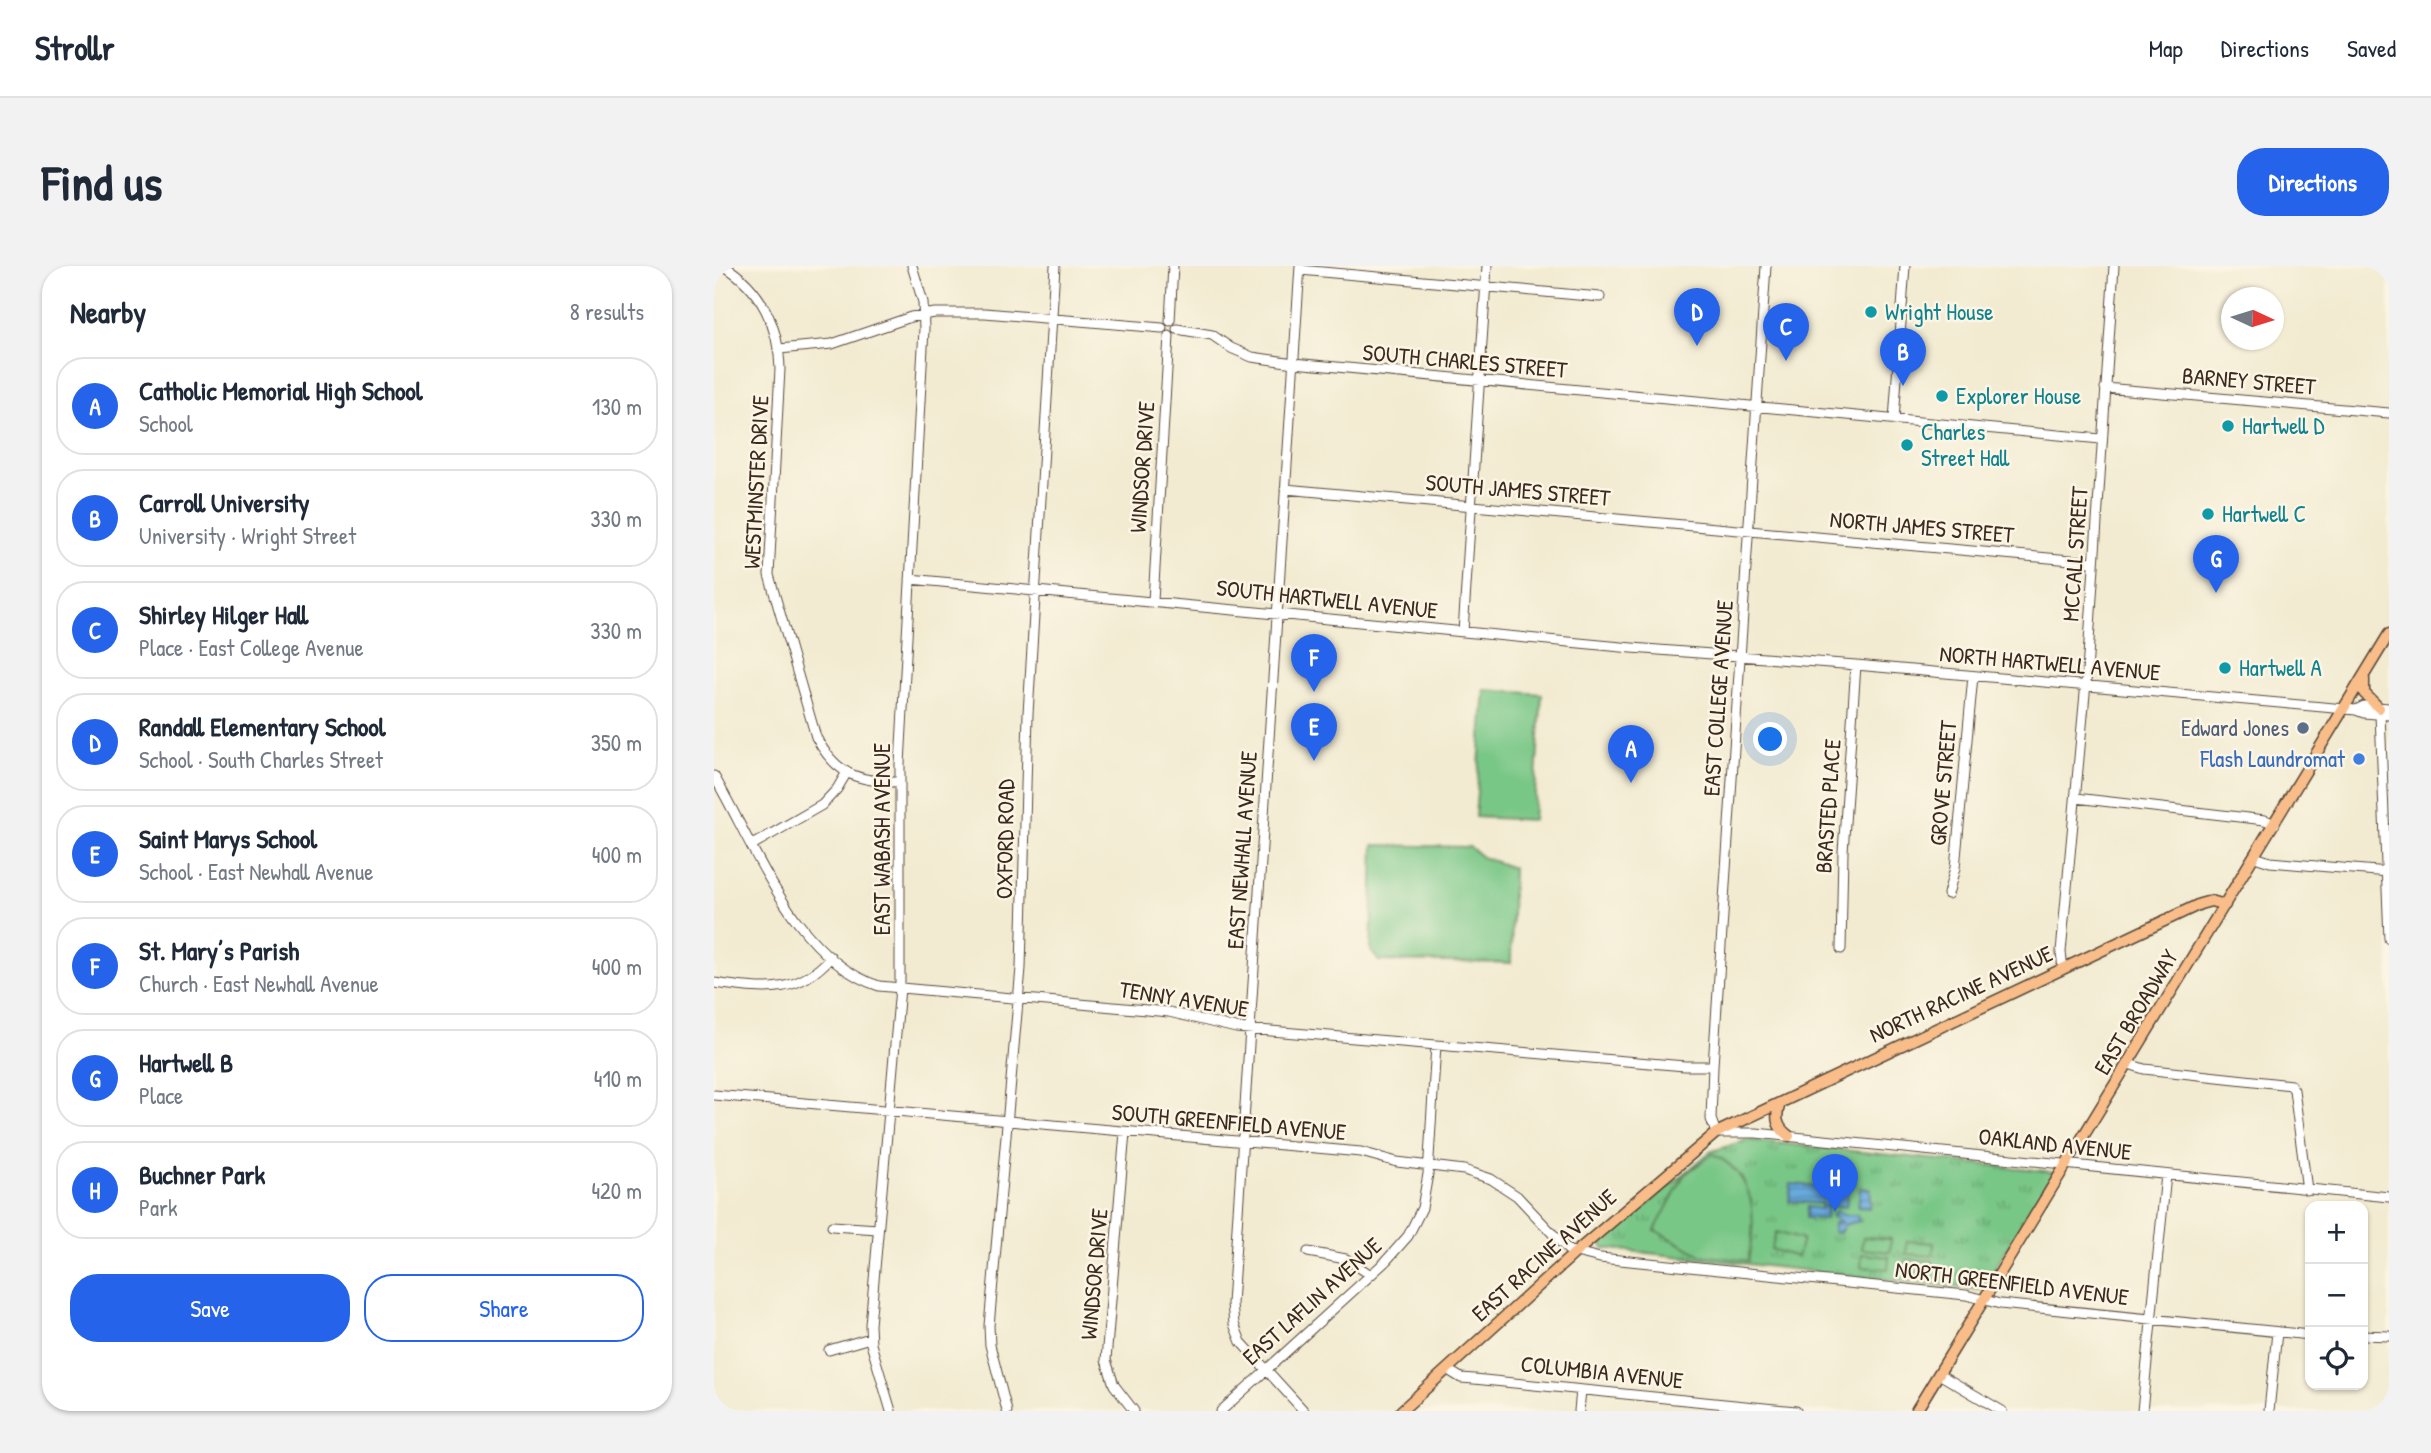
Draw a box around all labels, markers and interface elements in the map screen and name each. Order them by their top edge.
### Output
text: Strollr [35,26,114,70]
text: Map [2149,32,2183,64]
text: Directions [2221,32,2309,64]
text: Saved [2347,32,2396,64]
button: Directions [2237,148,2389,216]
text: Find us [42,149,162,215]
north arrow [2221,287,2284,350]
pin: D [1674,288,1720,346]
text: Nearby [70,292,146,332]
text: 8 results [570,296,644,327]
place label: Wright House [1885,296,1994,327]
pin: C [1763,303,1809,361]
marker: Wright House [1863,304,1879,320]
pin: B [1880,328,1926,386]
street label: SOUTH CHARLES STREET [1361,336,1569,385]
street label: BARNEY STREET [2181,359,2317,402]
text: Catholic Memorial High School [139,373,423,408]
place label: Explorer House [1956,380,2081,411]
marker: Explorer House [1934,388,1950,404]
text: A [89,391,101,422]
text: 130 m [592,391,642,422]
street label: WESTMINSTER DRIVE [735,394,776,570]
street label: WINDSOR DRIVE [1121,400,1162,534]
text: School [139,408,193,439]
place label: Hartwell D [2242,410,2325,441]
place label: Charles Street Hall [1921,416,2011,473]
marker: Hartwell D [2220,418,2236,434]
marker: Charles Street Hall [1899,437,1915,453]
street label: SOUTH JAMES STREET [1424,466,1612,513]
text: Carroll University [139,485,310,520]
street label: MCCALL STREET [2054,485,2095,623]
place label: Hartwell C [2222,498,2306,529]
text: B [89,503,101,534]
text: 330 m [590,503,642,534]
street label: NORTH JAMES STREET [1829,503,2016,550]
marker: Hartwell C [2200,506,2216,522]
text: University · Wright Street [139,520,356,551]
pin: G [2193,535,2239,593]
street label: SOUTH HARTWELL AVENUE [1215,571,1439,626]
text: Shirley Hilger Hall [139,597,308,632]
street label: EAST COLLEGE AVENUE [1695,599,1740,797]
text: C [89,615,101,646]
text: 330 m [590,615,642,646]
text: Place · East College Avenue [139,632,364,663]
pin: F [1291,634,1337,692]
street label: NORTH HARTWELL AVENUE [1938,637,2162,688]
place label: Hartwell A [2239,652,2322,683]
marker: Hartwell A [2217,660,2233,676]
pin: E [1291,703,1337,761]
text: Randall Elementary School [139,709,386,744]
place label: Edward Jones [2181,712,2289,743]
street label: GROVE STREET [1922,719,1963,847]
marker: Edward Jones [2295,720,2311,736]
your location [1753,722,1787,756]
pin: A [1608,725,1654,783]
text: D [90,727,100,758]
text: 350 m [591,727,642,758]
street label: BRASTED PLACE [1807,738,1848,874]
street label: EAST WABASH AVENUE [866,743,897,935]
place label: Flash Laundromat [2200,743,2346,774]
text: School · South Charles Street [139,744,383,775]
street label: EAST NEWHALL AVENUE [1219,750,1264,950]
marker: Flash Laundromat [2351,751,2367,767]
street label: OXFORD ROAD [988,779,1021,899]
text: Saint Marys School [139,821,317,856]
text: E [90,839,100,870]
text: 400 m [592,839,642,870]
text: School · East Newhall Avenue [139,856,373,887]
text: St. Mary’s Parish [139,933,299,968]
street label: NORTH RACINE AVENUE [1864,937,2058,1050]
street label: EAST BROADWAY [2086,943,2185,1080]
text: F [91,951,99,982]
text: 400 m [592,951,642,982]
text: Church · East Newhall Avenue [139,968,379,999]
street label: TENNY AVENUE [1117,973,1251,1024]
text: Hartwell B [139,1045,233,1080]
text: G [89,1063,101,1094]
text: 410 m [594,1063,642,1094]
text: Place [139,1080,183,1111]
street label: SOUTH GREENFIELD AVENUE [1111,1096,1348,1147]
street label: OAKLAND AVENUE [1977,1120,2133,1167]
pin: H [1812,1154,1858,1212]
text: Buchner Park [139,1157,265,1192]
text: H [90,1175,100,1206]
text: 420 m [591,1175,642,1206]
street label: EAST RACINE AVENUE [1465,1181,1623,1328]
text: Park [139,1192,177,1223]
map controls [2305,1201,2368,1390]
button: + [2305,1201,2368,1264]
street label: WINDSOR DRIVE [1072,1207,1115,1341]
street label: EAST LAFLIN AVENUE [1235,1230,1388,1371]
street label: NORTH GREENFIELD AVENUE [1894,1253,2130,1312]
button: − [2305,1264,2368,1327]
button: Save [70,1274,350,1342]
button: Share [364,1274,644,1342]
button: locate [2305,1327,2368,1390]
street label: COLUMBIA AVENUE [1519,1348,1685,1395]

